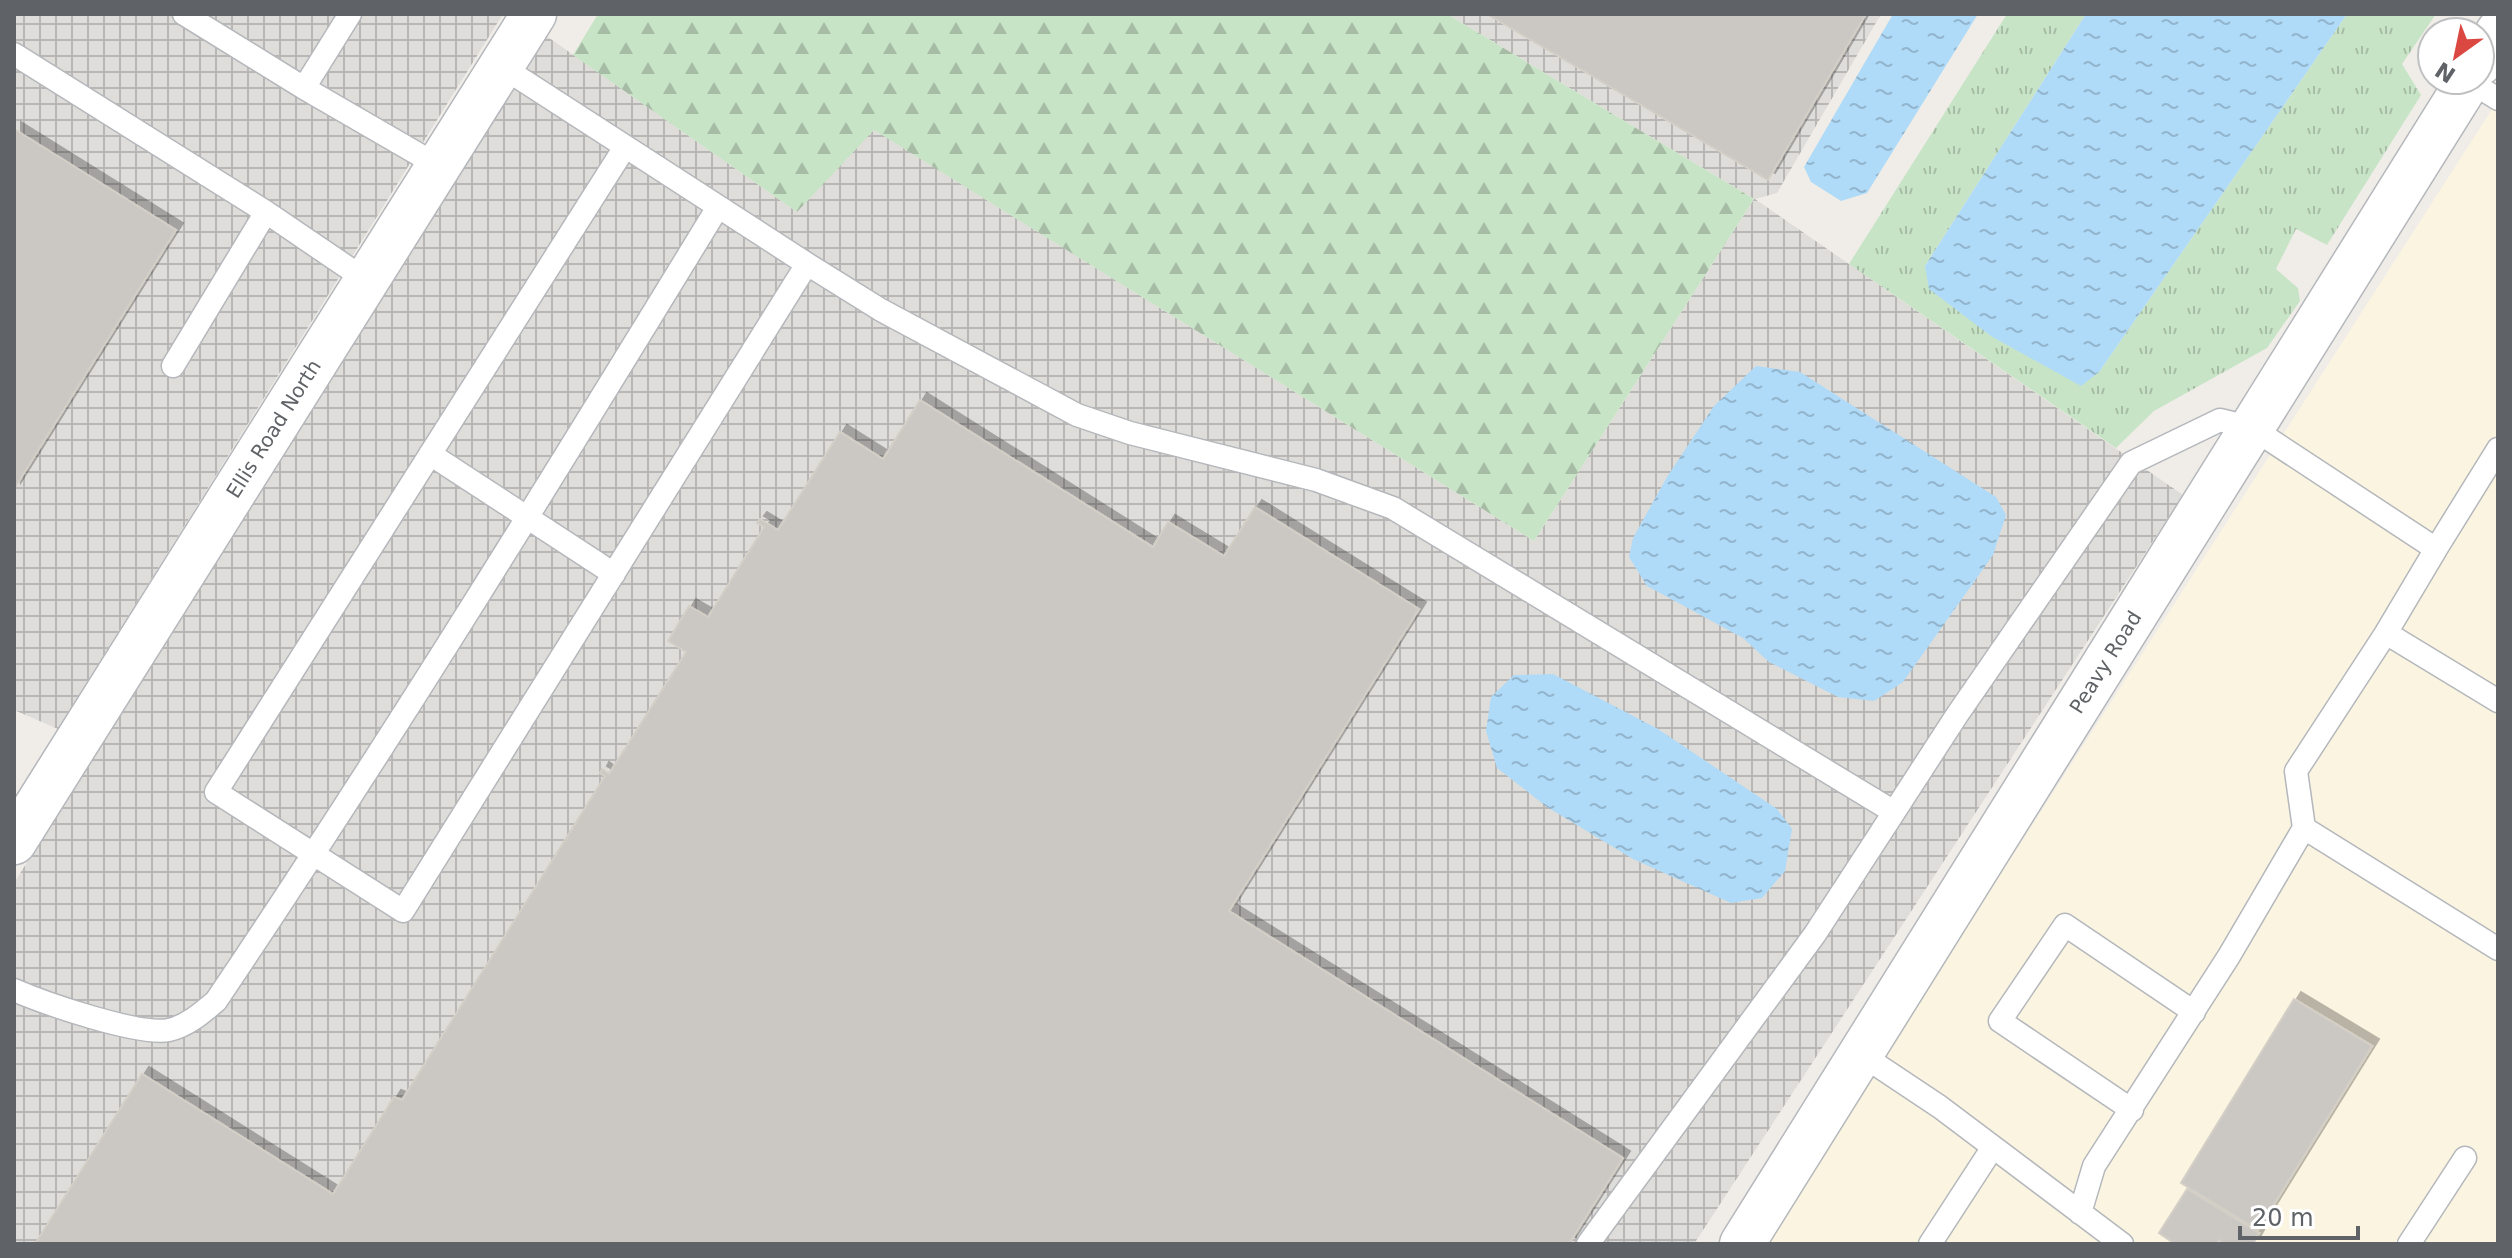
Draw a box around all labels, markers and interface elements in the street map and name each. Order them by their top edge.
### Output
north arrow [2416,16,2496,96]
text: N [2431,57,2460,88]
street label: Ellis Road North [221,355,326,502]
street label: Peavy Road [2064,607,2146,718]
scale bar [2240,1190,2358,1240]
text: 20 m [2252,1204,2314,1232]

